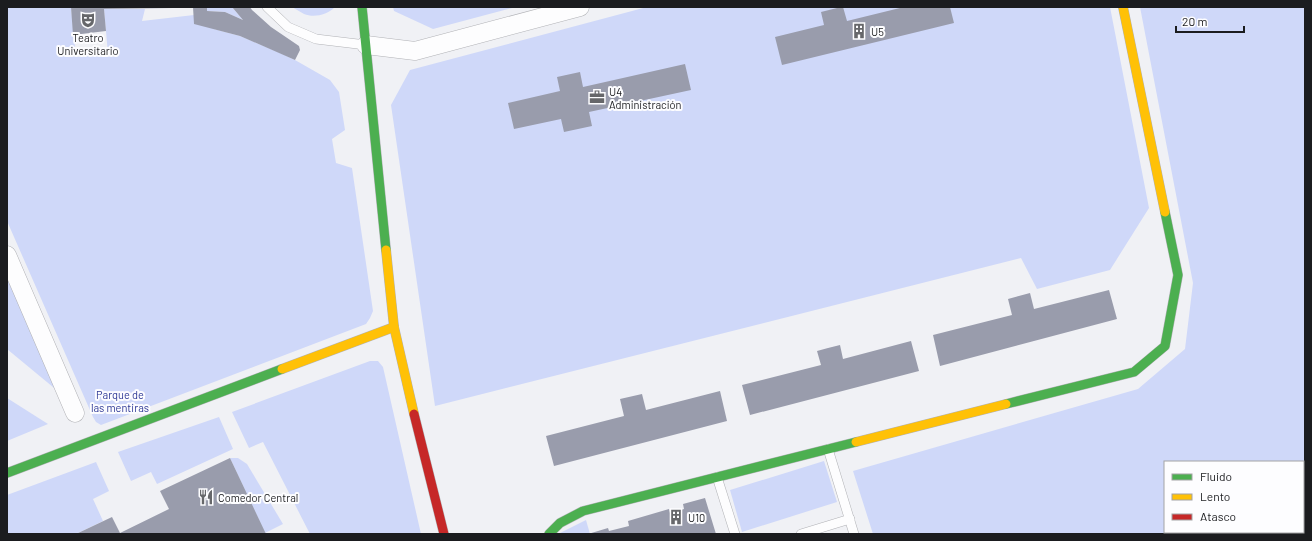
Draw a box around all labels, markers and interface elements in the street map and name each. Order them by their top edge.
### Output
scale bar [1176,8,1244,34]
theatre icon: Teatro Universitario [79,11,97,29]
text: 20 m [1182,14,1208,28]
building icon: U5 [850,22,868,40]
place label: U5 [871,25,884,38]
place label: Teatro Universitario [57,31,119,57]
place label: U4 Administración [609,85,681,111]
office icon: U4 Administración [588,88,606,106]
park label: Parque de las mentiras [91,388,149,414]
legend [1164,461,1304,533]
text: Fluido [1200,469,1232,483]
restaurant icon: Comedor Central [197,488,215,506]
text: Lento [1200,489,1230,503]
place label: Comedor Central [218,491,298,504]
building icon: U10 [667,508,685,526]
text: Atasco [1200,509,1236,523]
place label: U10 [688,511,705,524]

